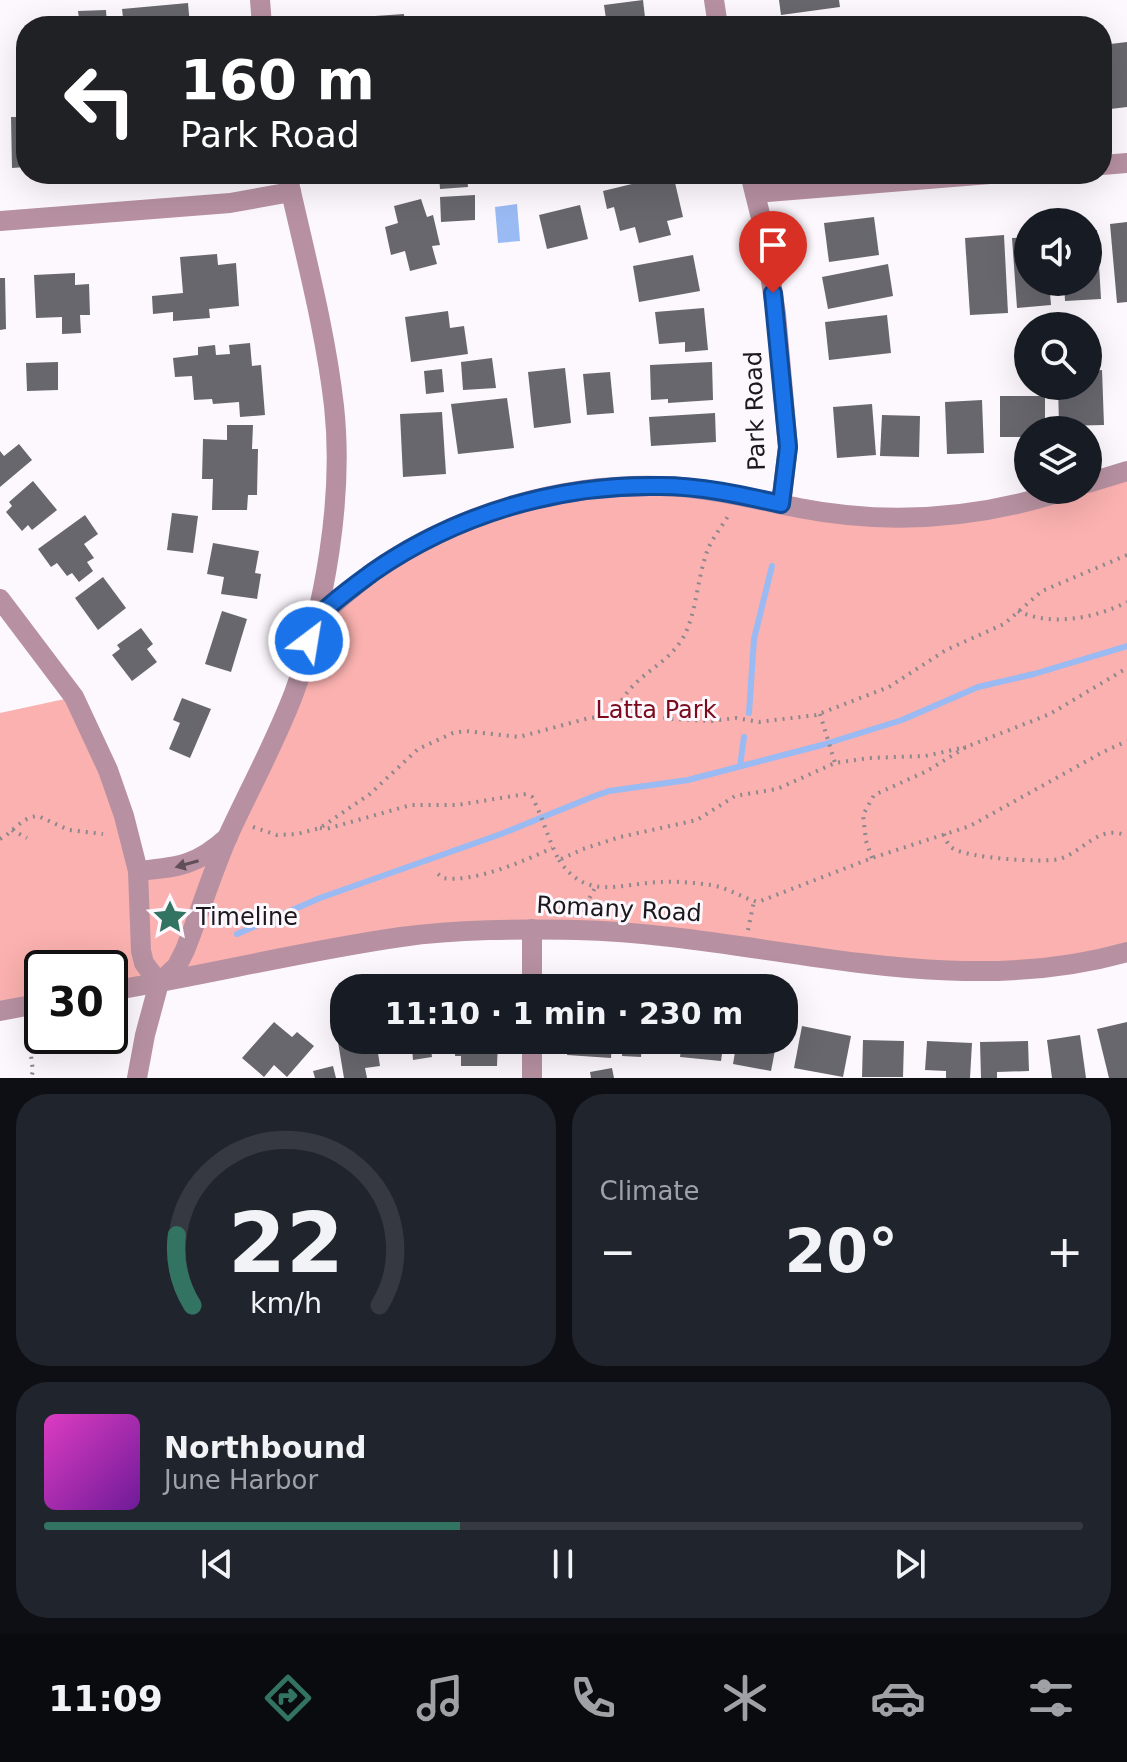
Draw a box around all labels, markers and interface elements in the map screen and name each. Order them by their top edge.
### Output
text: 160 m [180,47,375,112]
icon: left [48,48,152,152]
text: Park Road [180,114,360,155]
map controls [1014,208,1102,504]
button: sound [1014,208,1102,296]
pin [739,211,807,293]
icon: arrive [751,223,795,267]
button: search [1014,312,1102,400]
street label: Park Road [739,351,771,471]
button: layers [1014,416,1102,504]
position arrow [267,599,351,683]
park label: Latta Park [595,696,717,724]
one-way arrow [174,858,198,871]
street label: Romany Road [536,891,702,927]
place icon: Timeline [151,898,189,936]
place label: Timeline [195,903,298,931]
speed limit sign: 30 [24,950,128,1054]
text: 11:10 · 1 min · 230 m [385,996,743,1031]
text: Climate [600,1176,700,1206]
text: 22 [228,1195,344,1292]
text: 20° [785,1216,898,1286]
text: − [600,1226,636,1277]
text: + [1046,1226,1083,1277]
text: km/h [250,1286,322,1320]
text: Northbound [164,1430,367,1465]
text: June Harbor [164,1465,318,1495]
icon: previous [195,1542,239,1586]
icon: pause [541,1542,585,1586]
icon: next [888,1542,932,1586]
icon: directions [260,1670,316,1726]
icon: music [412,1670,468,1726]
icon: phone [565,1670,621,1726]
icon: climate [717,1670,773,1726]
icon: car [870,1670,926,1726]
icon: filters [1023,1670,1079,1726]
text: 11:09 [48,1678,163,1719]

